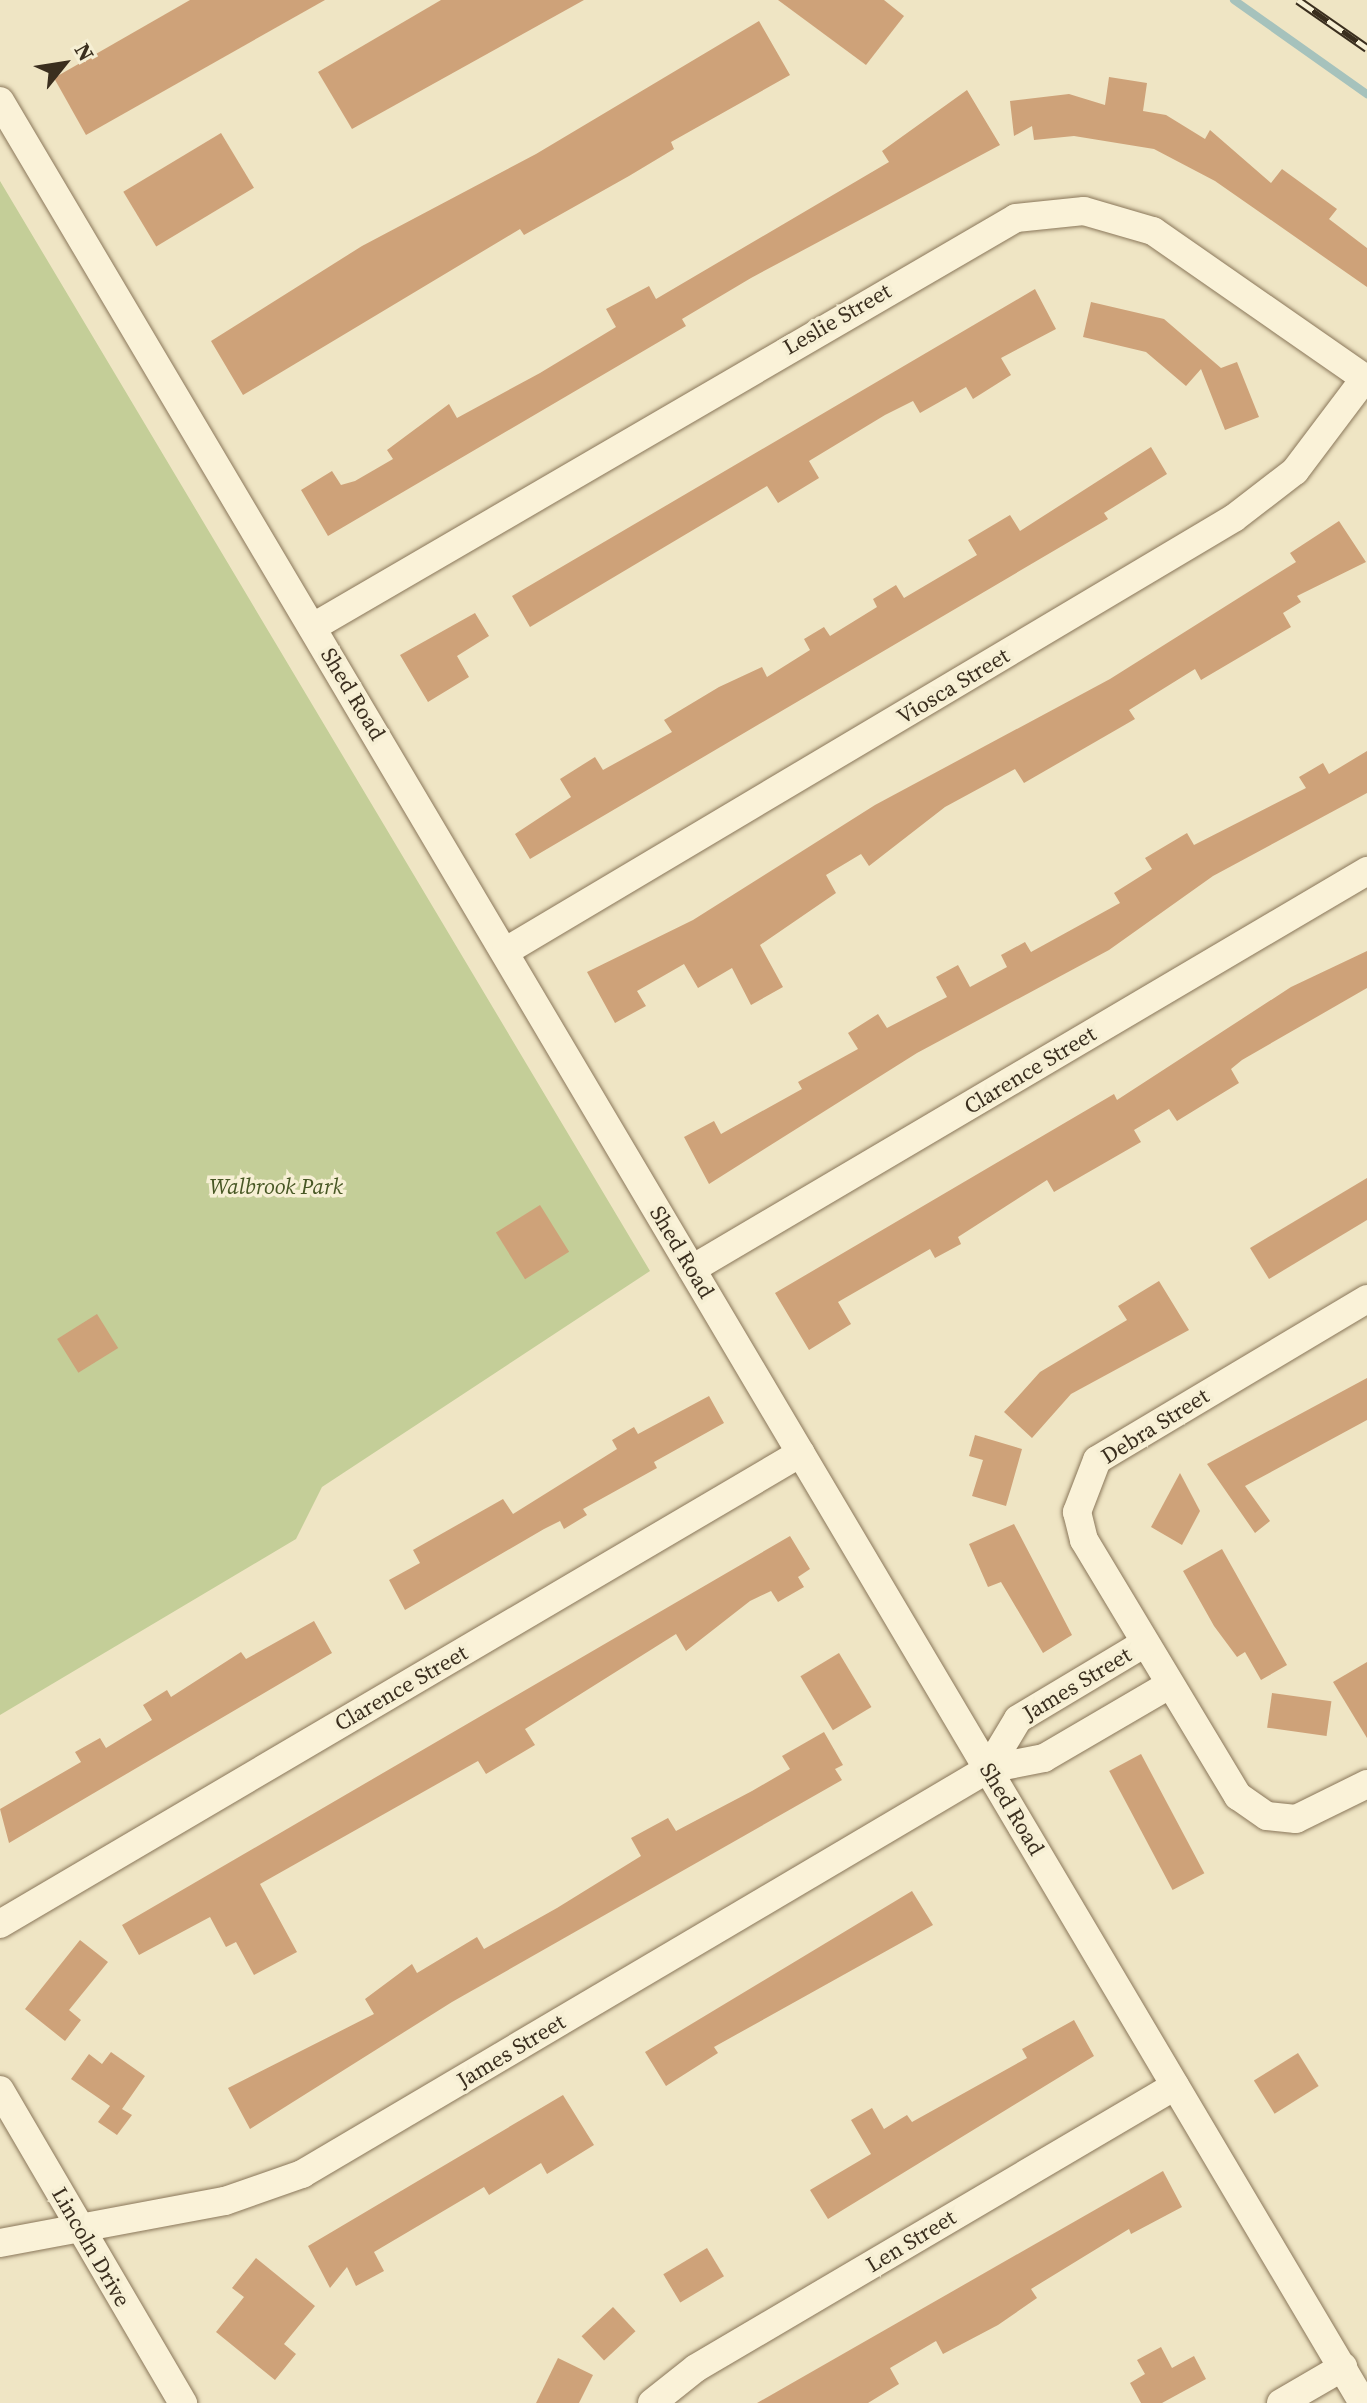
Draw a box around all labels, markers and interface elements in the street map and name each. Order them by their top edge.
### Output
north arrow [24,24,104,104]
text: N [68,38,102,66]
street label: Leslie Street [778,278,896,360]
street label: Viosca Street [892,642,1014,730]
street label: Shed Road [315,643,391,745]
street label: Clarence Street [959,1020,1101,1120]
park label: Walbrook Park [209,1174,343,1200]
street label: Shed Road [644,1201,720,1303]
street label: Debra Street [1096,1383,1214,1469]
street label: Clarence Street [330,1639,472,1737]
street label: James Street [1018,1641,1136,1727]
street label: Shed Road [974,1758,1050,1860]
street label: James Street [452,2008,570,2094]
street label: Lincoln Drive [46,2183,136,2311]
street label: Len Street [861,2204,961,2278]

